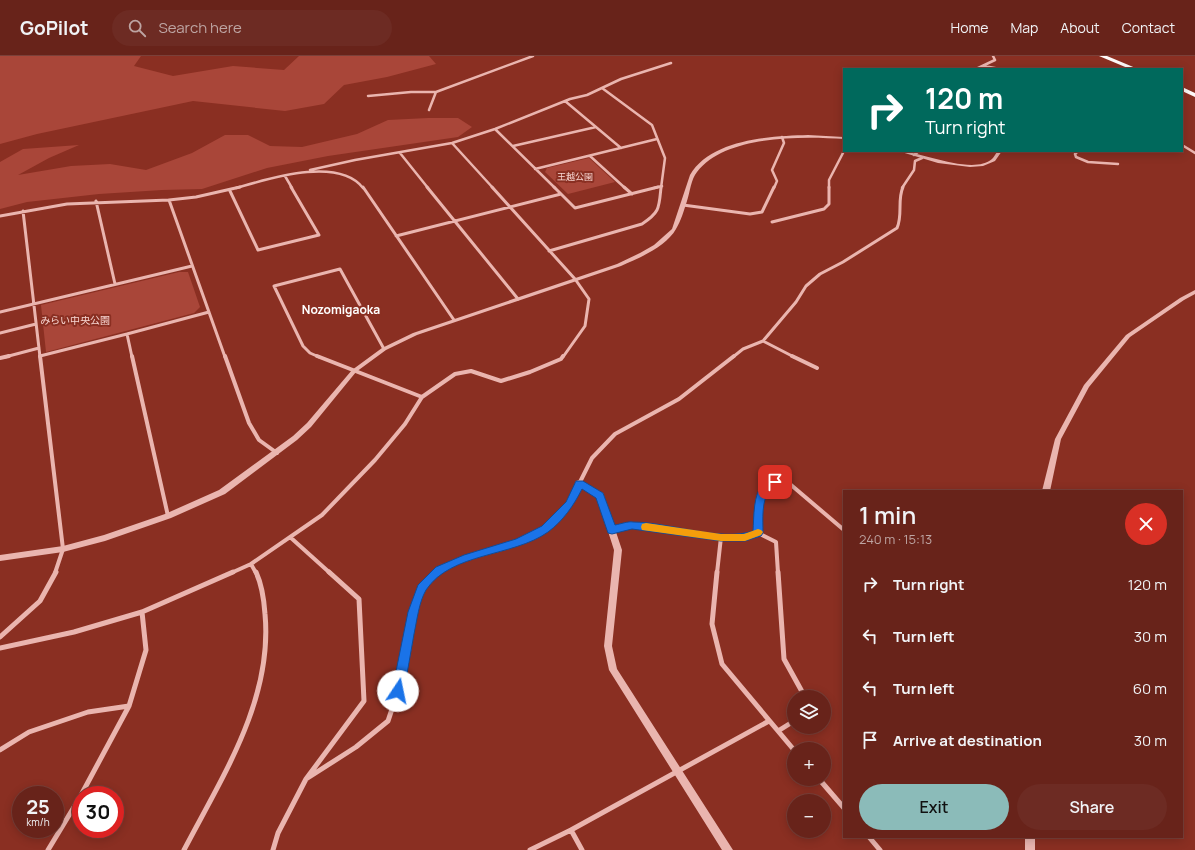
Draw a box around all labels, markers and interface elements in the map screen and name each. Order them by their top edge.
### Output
search box [112,10,392,46]
text: GoPilot [20,15,88,41]
icon: search [126,17,148,39]
text: Search here [158,17,242,38]
text: Home [951,18,988,37]
text: Map [1010,18,1038,37]
text: About [1060,18,1100,37]
text: Contact [1122,18,1175,37]
text: 120 m [925,79,1003,117]
icon: right [859,84,911,136]
text: Turn right [925,115,1006,139]
park label: 王越公園 [557,170,593,183]
district label: Nozomigaoka [302,301,380,318]
park label: みらい中央公園 [40,313,110,327]
pin [758,465,792,499]
icon: arrive [764,471,786,493]
text: 1 min [859,498,916,531]
button: close [1125,503,1167,545]
text: 240 m · 15:13 [859,530,932,548]
icon: right [859,573,881,595]
text: Turn right [893,574,964,595]
text: 120 m [1128,574,1167,595]
icon: left [859,625,881,647]
text: Turn left [893,626,955,647]
text: 30 m [1134,626,1167,647]
position arrow [377,670,419,712]
icon: left [859,677,881,699]
text: Turn left [893,678,955,699]
text: 60 m [1133,678,1167,699]
map controls [787,690,831,838]
button: layers [787,690,831,734]
icon: arrive [859,729,881,751]
text: Arrive at destination [893,730,1042,751]
text: 30 m [1134,730,1167,751]
button: + [787,742,831,786]
button: Exit [859,784,1009,830]
button: Share [1017,784,1167,830]
speed limit sign: 30 [72,786,124,838]
text: 25 [26,793,50,820]
button: − [787,794,831,838]
text: km/h [26,815,50,829]

